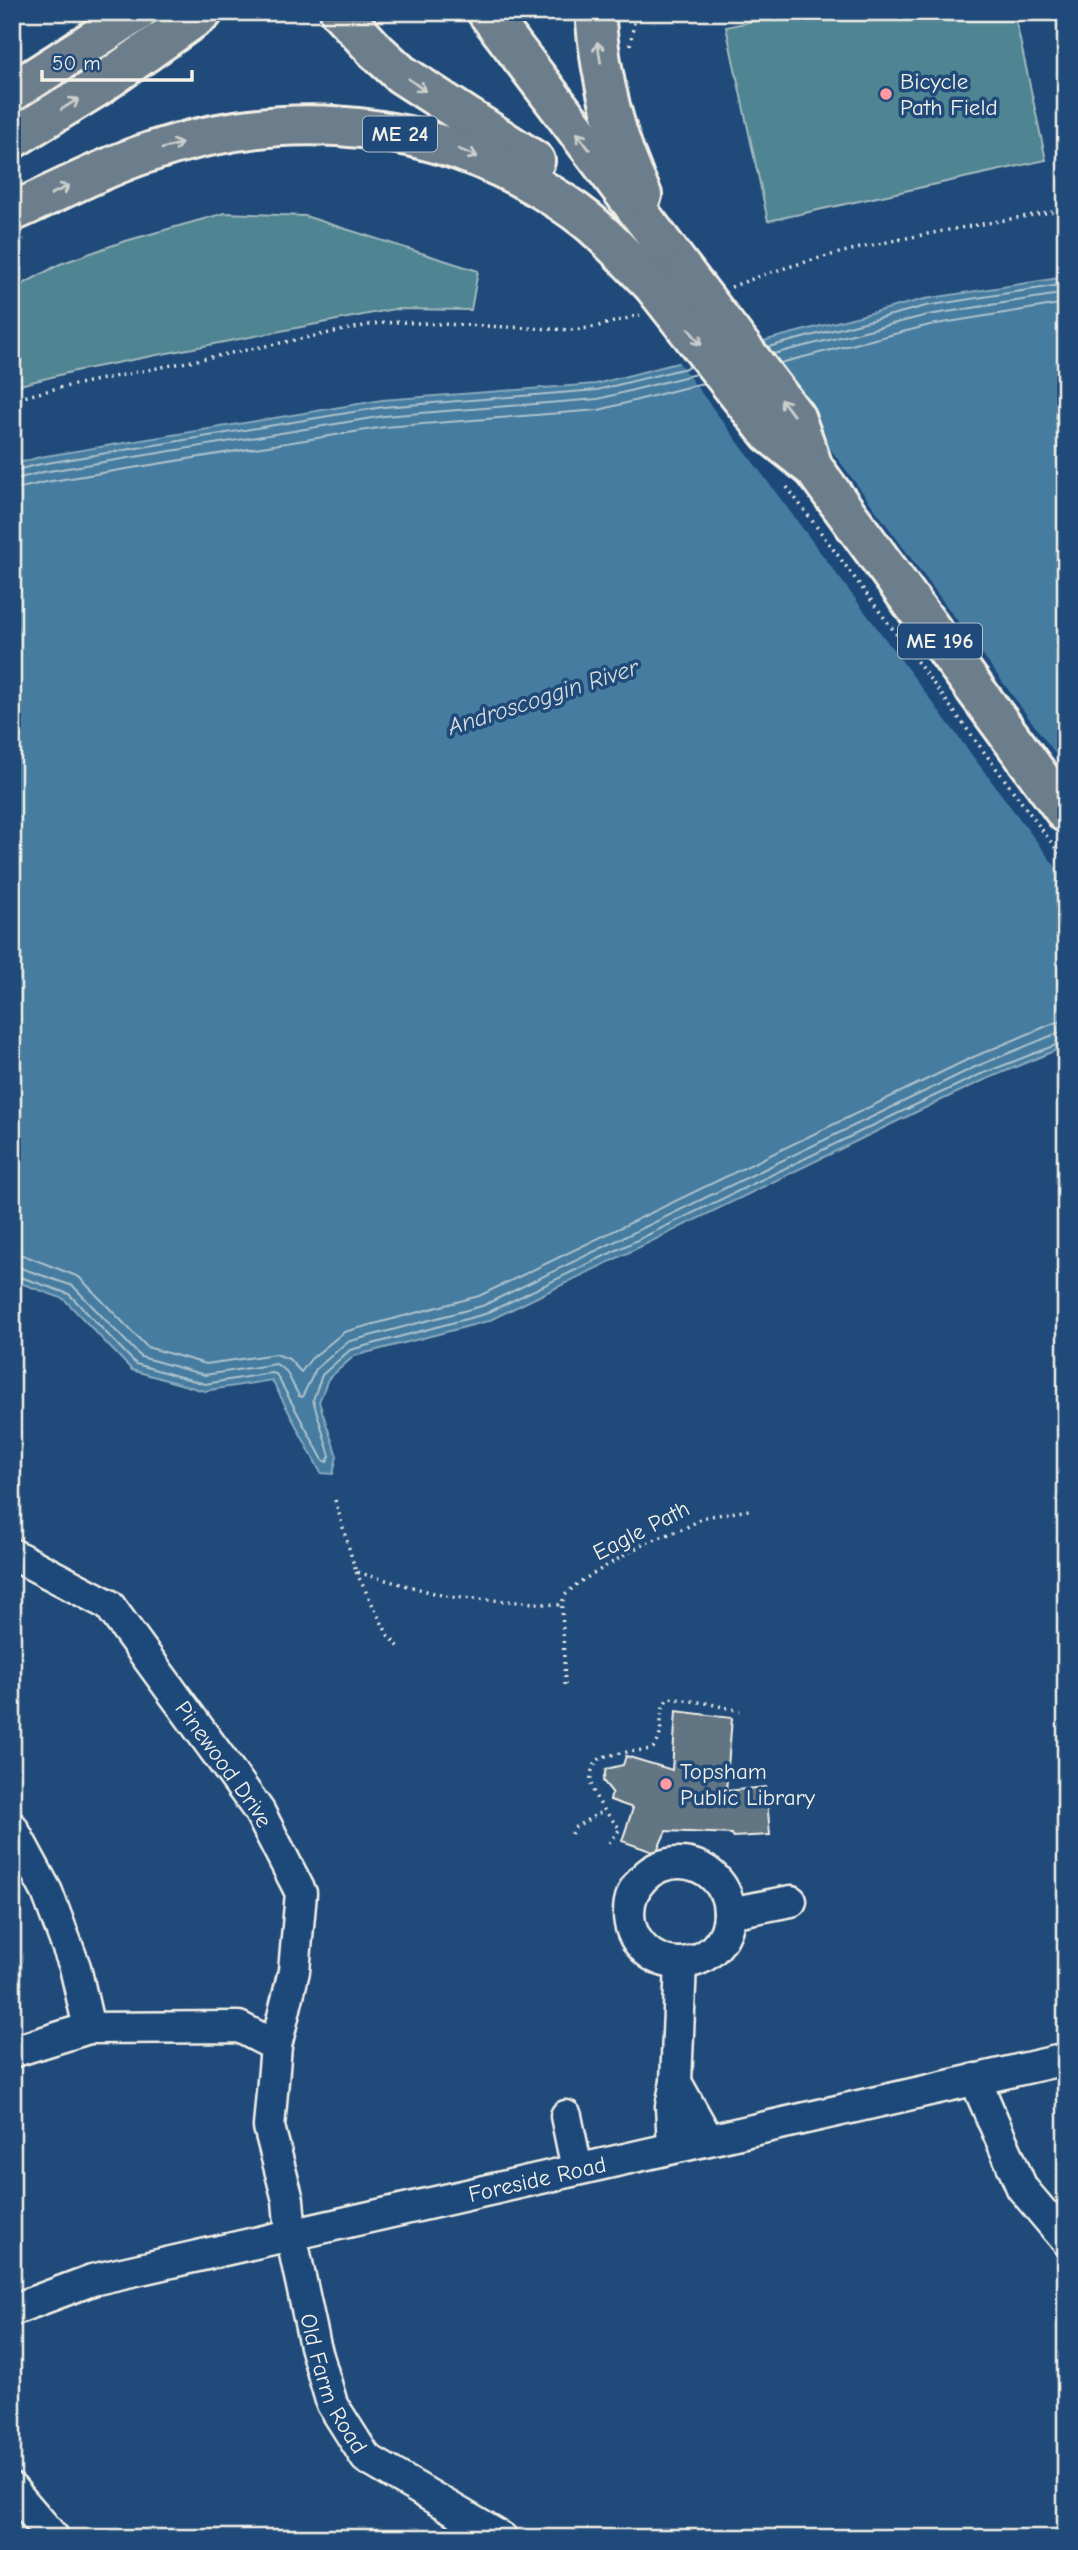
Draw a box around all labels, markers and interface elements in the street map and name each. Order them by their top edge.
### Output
scale bar [42,38,192,82]
one-way arrow [592,41,605,63]
text: 50 m [52,51,101,75]
place label: Bicycle Path Field [900,68,998,121]
one-way arrow [407,78,426,92]
marker: Bicycle Path Field [878,86,894,102]
one-way arrow [60,96,80,110]
road number: ME 24 [363,116,437,152]
one-way arrow [576,133,591,151]
one-way arrow [161,138,183,151]
one-way arrow [456,148,478,161]
one-way arrow [49,183,70,197]
one-way arrow [687,328,702,346]
one-way arrow [780,398,795,417]
road number: ME 196 [898,624,982,658]
water label: Androscoggin River [443,652,643,741]
street label: Eagle Path [588,1495,694,1566]
street label: Pinewood Drive [169,1696,278,1832]
place label: Topsham Public Library [680,1758,816,1811]
marker: Topsham Public Library [658,1776,674,1792]
street label: Foreside Road [466,2151,609,2208]
street label: Old Farm Road [294,2311,373,2459]

